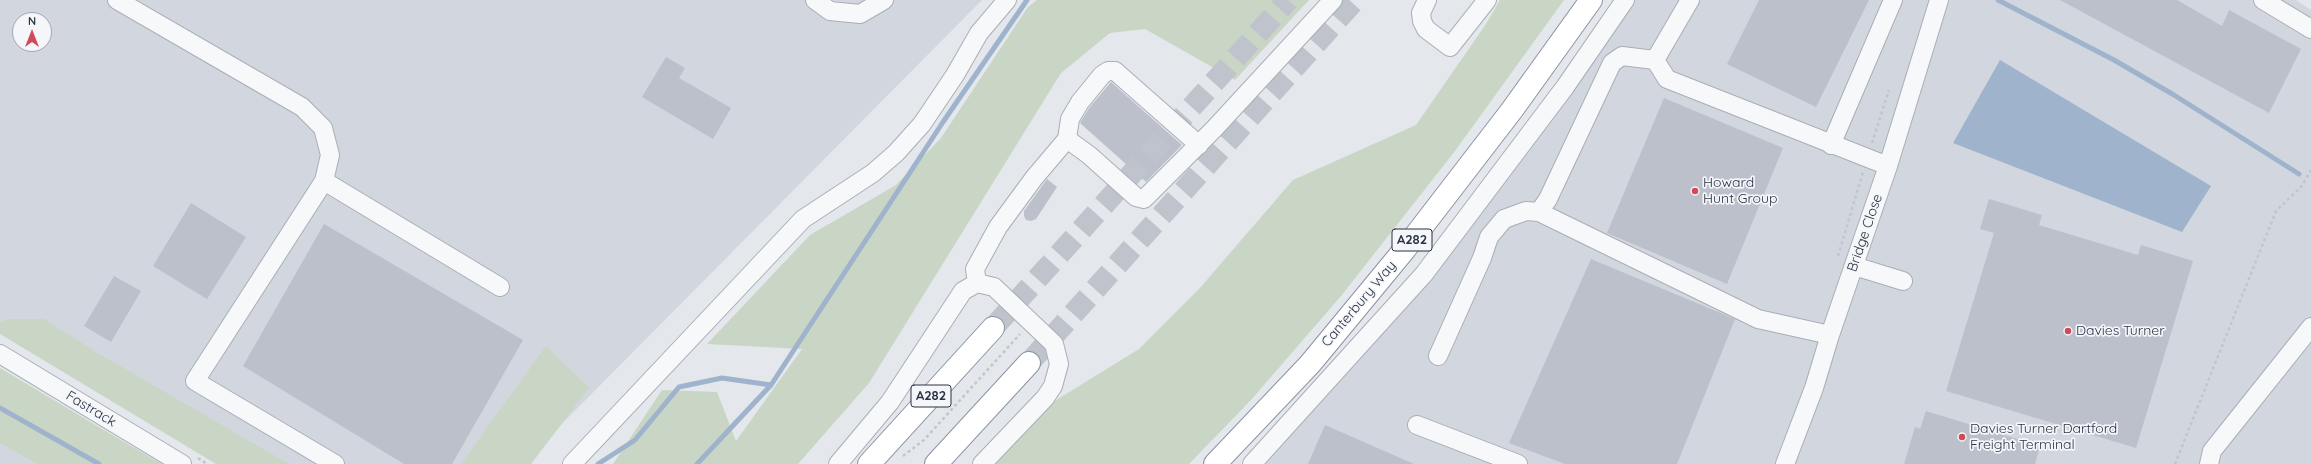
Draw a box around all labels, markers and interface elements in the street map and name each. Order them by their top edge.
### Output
north arrow [12,12,52,52]
text: N [28,14,36,28]
place label: Howard Hunt Group [1703,175,1777,208]
marker: Howard Hunt Group [1690,186,1700,196]
street label: Bridge Close [1844,192,1886,274]
road number: A282 [1392,229,1432,251]
street label: Canterbury Way [1318,258,1400,350]
place label: Davies Turner [2076,323,2165,339]
marker: Davies Turner [2063,326,2073,336]
road number: A282 [911,385,951,407]
street label: Fastrack [63,387,119,431]
place label: Davies Turner Dartford Freight Terminal [1970,421,2117,454]
marker: Davies Turner Dartford Freight Terminal [1957,432,1967,442]

